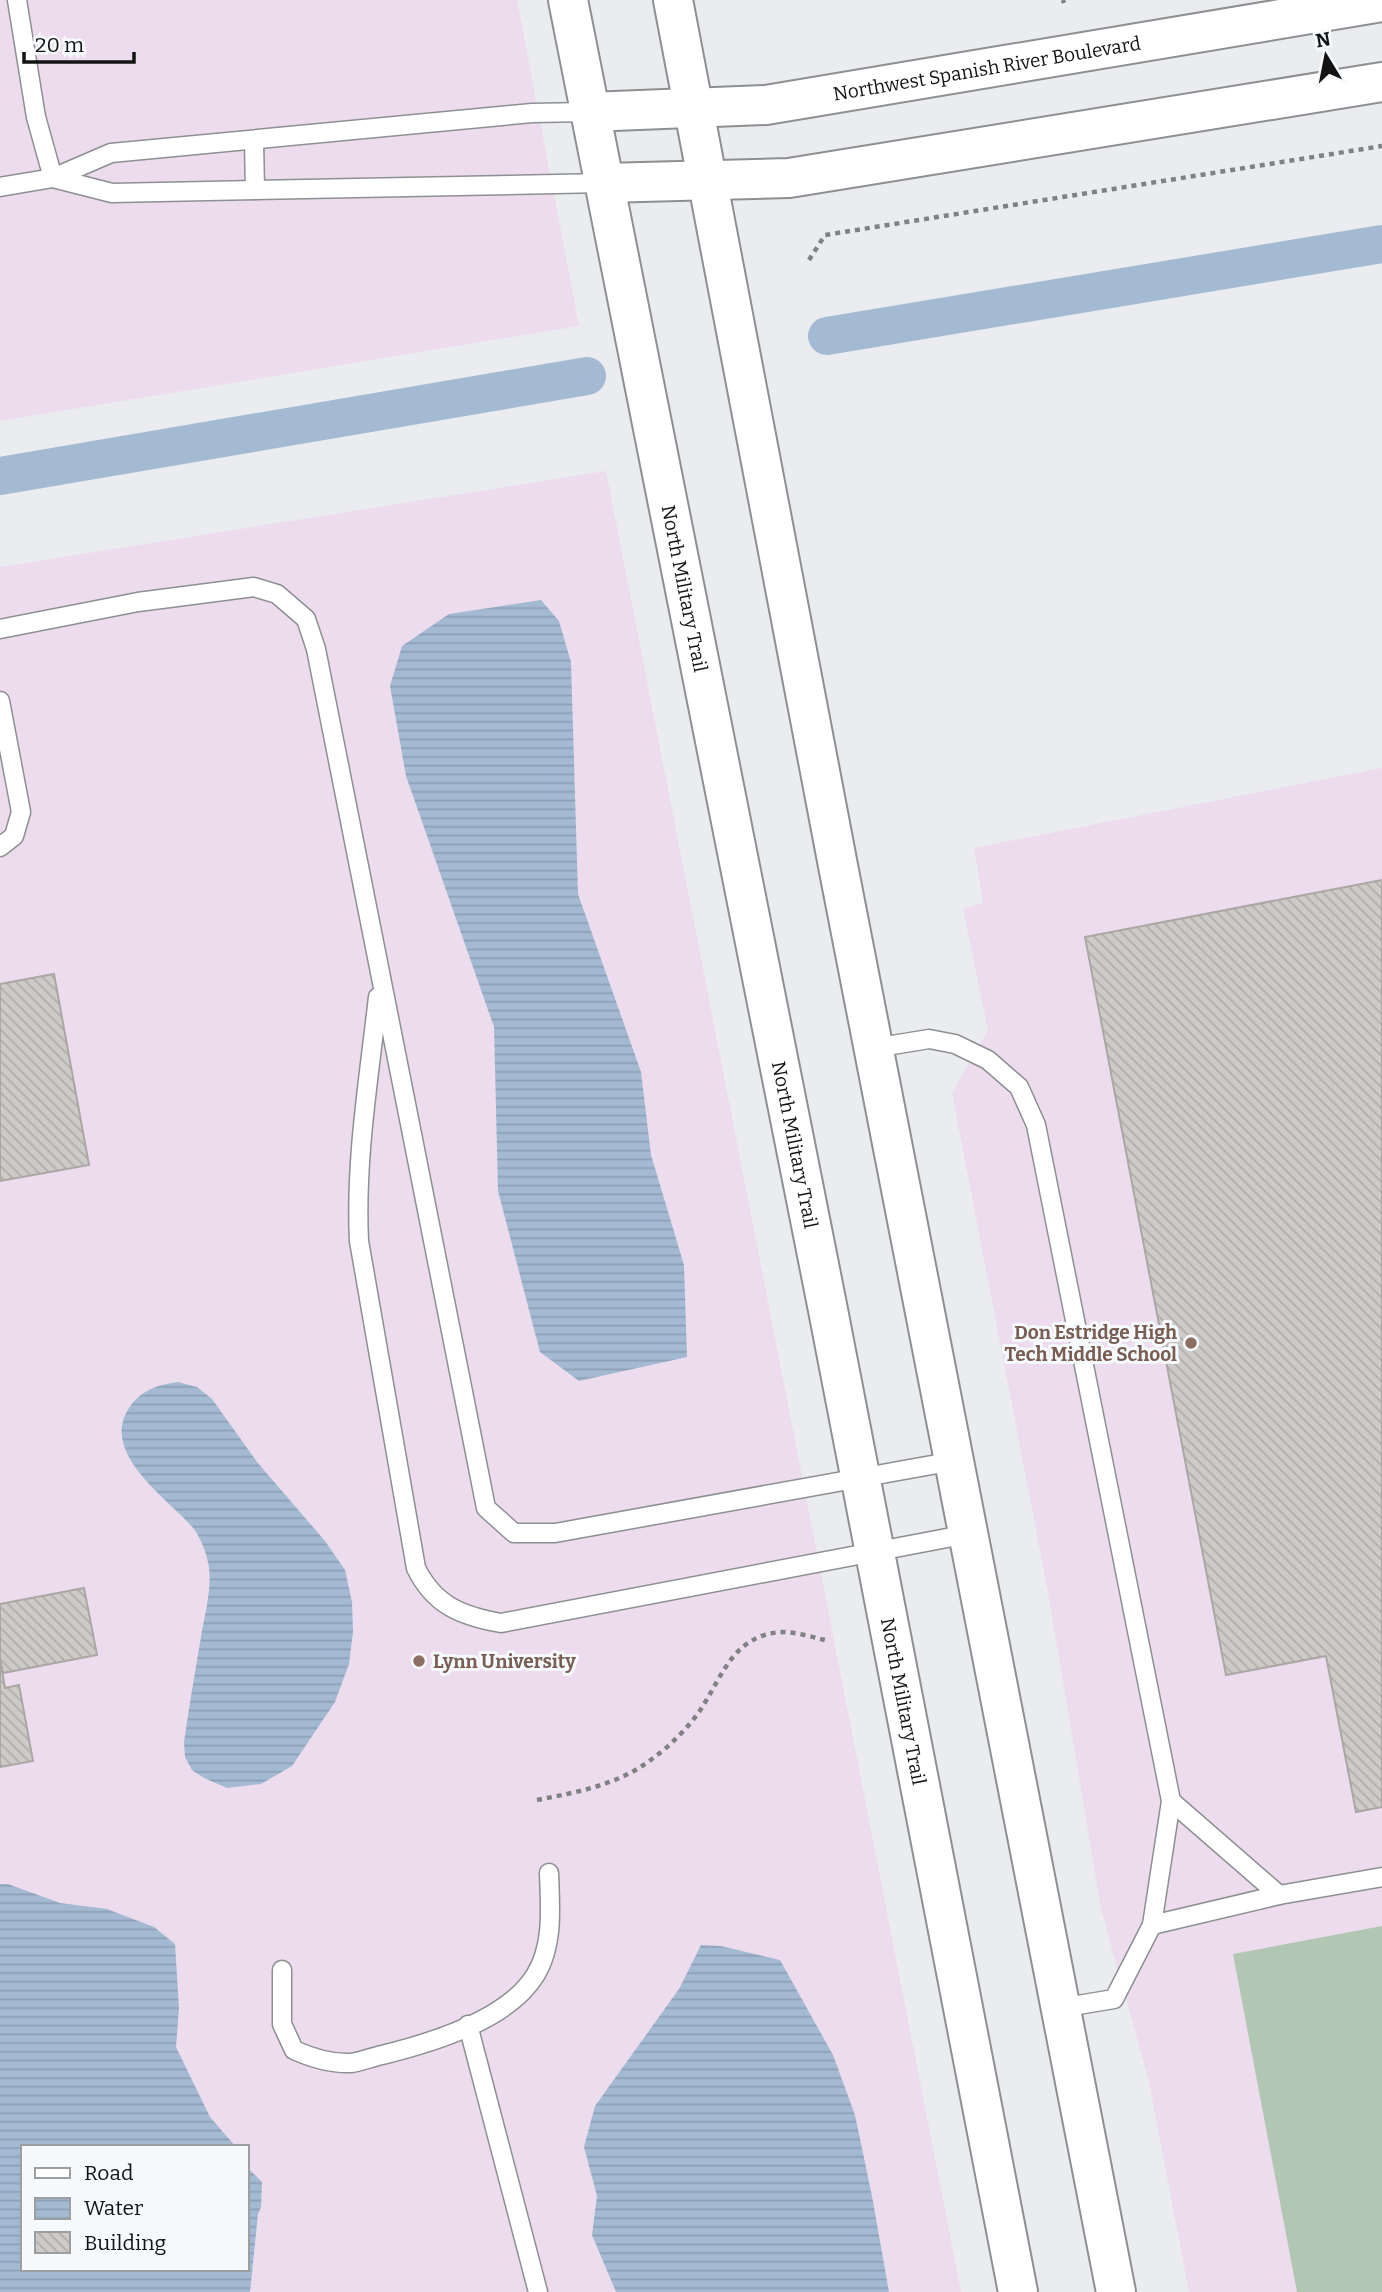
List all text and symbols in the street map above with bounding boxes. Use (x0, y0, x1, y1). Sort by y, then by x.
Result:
scale bar (24, 21, 135, 65)
north arrow (1291, 21, 1361, 91)
text: N (1314, 27, 1333, 52)
street label: Northwest Spanish River Boulevard (831, 31, 1142, 105)
text: 20 m (35, 32, 84, 58)
street label: North Military Trail (657, 503, 713, 674)
street label: North Military Trail (767, 1059, 823, 1230)
place label: Don Estridge High Tech Middle School (1004, 1321, 1177, 1366)
marker: Don Estridge High Tech Middle School (1183, 1335, 1199, 1351)
street label: North Military Trail (876, 1616, 931, 1787)
place label: Lynn University (433, 1650, 576, 1673)
marker: Lynn University (411, 1653, 427, 1669)
legend (21, 2145, 248, 2271)
text: Road (84, 2160, 133, 2186)
text: Water (84, 2195, 143, 2221)
text: Building (84, 2230, 167, 2256)

